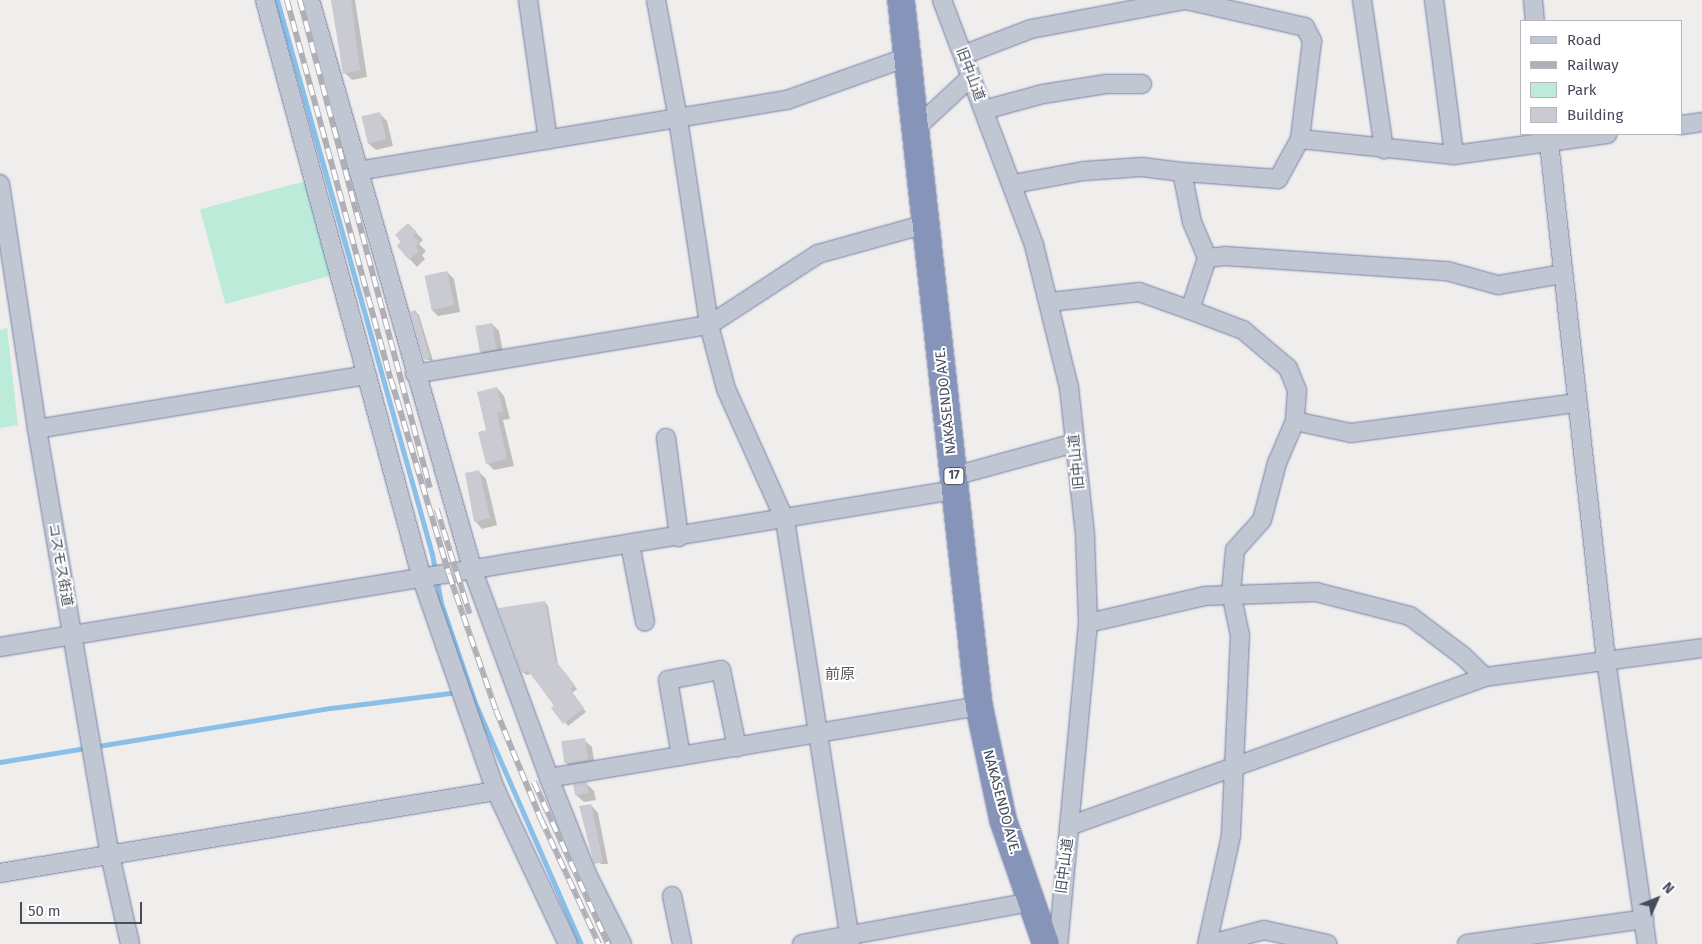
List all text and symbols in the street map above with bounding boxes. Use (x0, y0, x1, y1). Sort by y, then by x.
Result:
legend (1520, 20, 1682, 135)
text: Road (1567, 31, 1602, 49)
street label: 旧中山道 (952, 45, 988, 103)
text: Railway (1567, 56, 1619, 74)
text: Park (1567, 81, 1597, 99)
text: Building (1567, 106, 1623, 124)
street label: NAKASENDO AVE. (932, 347, 960, 455)
street label: 旧中山道 (1066, 433, 1088, 491)
road number: 17 (943, 466, 965, 486)
street label: コスモス街道 (44, 522, 76, 608)
district label: 前原 (825, 666, 855, 684)
street label: NAKASENDO AVE. (979, 748, 1023, 856)
street label: 旧中山道 (1053, 837, 1077, 895)
north arrow (1632, 874, 1682, 924)
text: N (1659, 879, 1677, 897)
scale bar (22, 892, 145, 924)
text: 50 m (28, 902, 61, 920)

